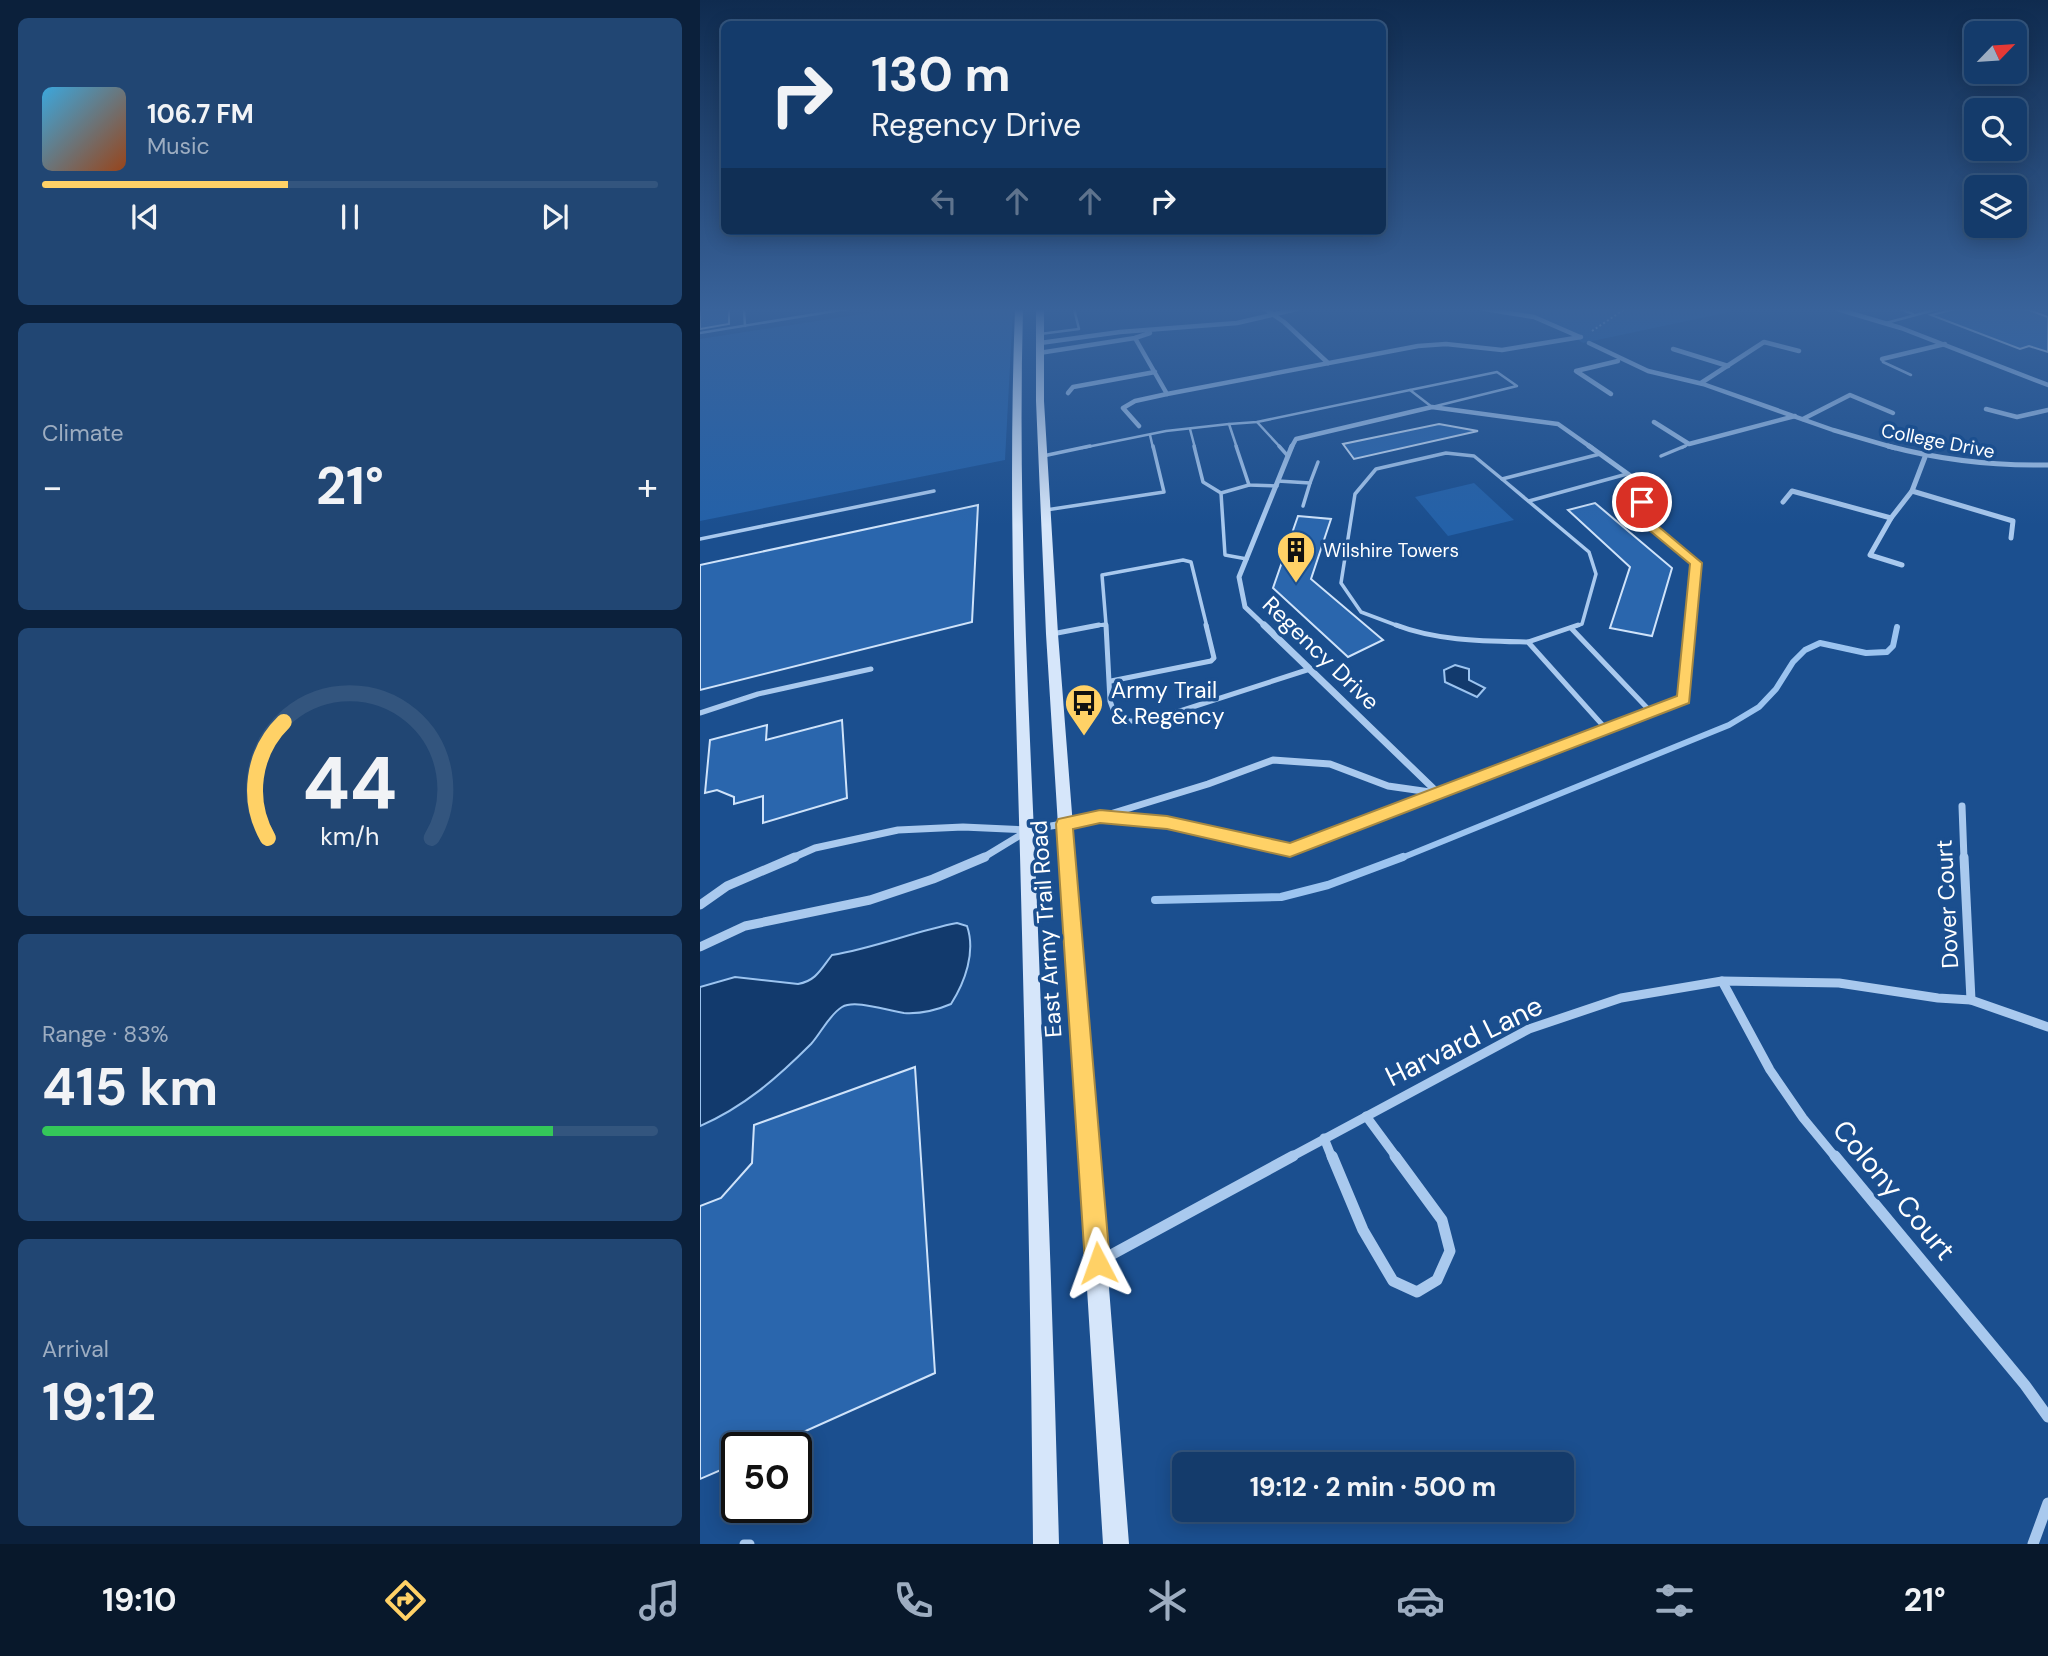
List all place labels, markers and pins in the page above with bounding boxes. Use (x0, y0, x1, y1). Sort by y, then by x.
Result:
pin (1612, 472, 1672, 532)
building icon: Wilshire Towers (1275, 529, 1317, 584)
place label: Wilshire Towers (1323, 538, 1459, 563)
place label: Army Trail & Regency (1111, 675, 1225, 731)
bus stop icon: Army Trail & Regency (1063, 682, 1105, 737)

